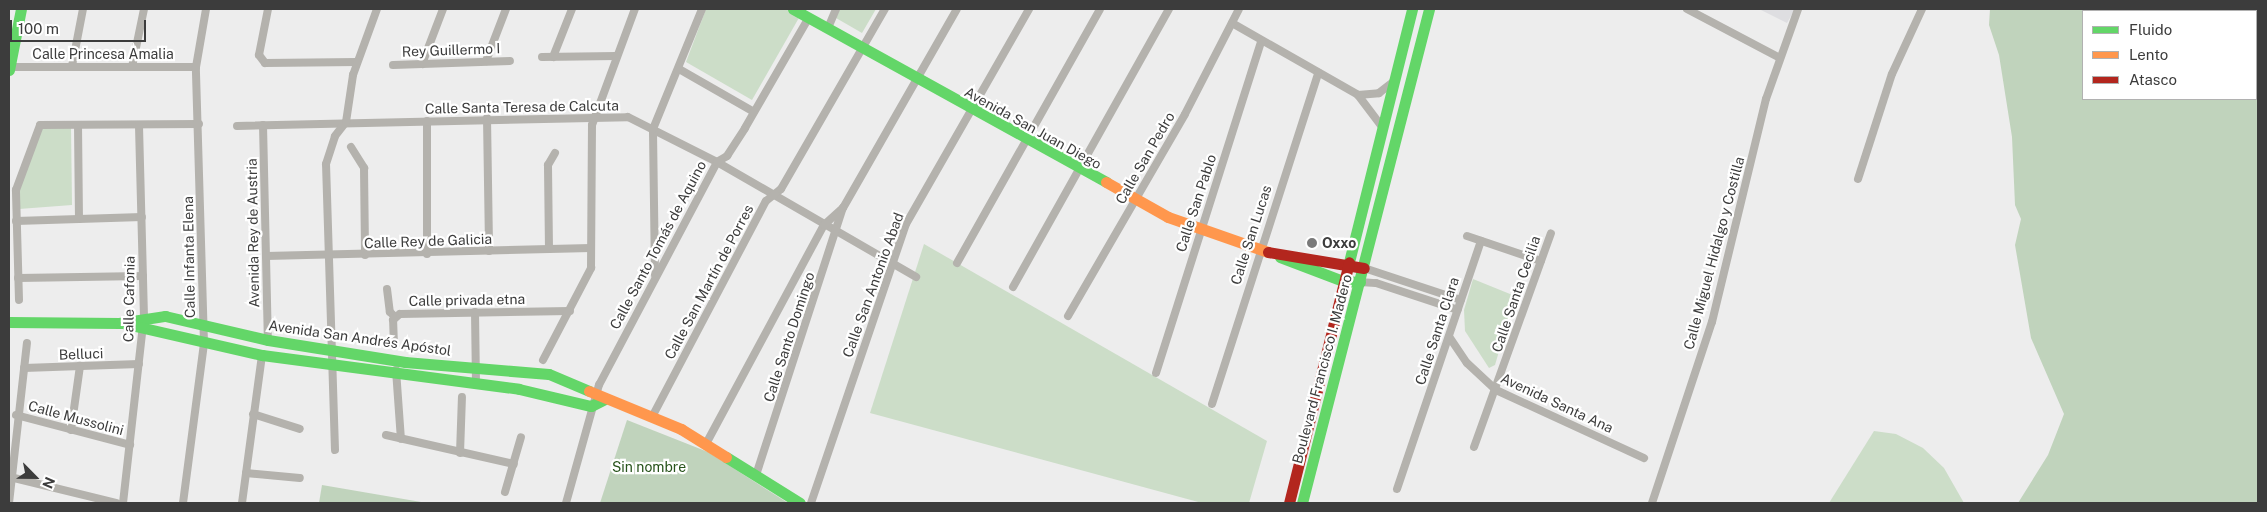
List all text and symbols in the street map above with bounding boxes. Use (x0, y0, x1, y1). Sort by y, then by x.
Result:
scale bar (12, 10, 149, 42)
legend (2082, 10, 2257, 100)
text: 100 m (18, 20, 59, 37)
text: Fluido (2129, 21, 2172, 38)
street label: Rey Guillermo I (401, 40, 501, 60)
street label: Calle Princesa Amalia (32, 46, 174, 62)
text: Lento (2129, 46, 2168, 63)
text: Atasco (2129, 71, 2177, 88)
street label: Avenida San Juan Diego (962, 83, 1104, 173)
street label: Calle Santa Teresa de Calcuta (425, 97, 619, 117)
street label: Calle San Pedro (1112, 109, 1178, 207)
street label: Calle San Pablo (1172, 152, 1220, 254)
street label: Calle Miguel Hidalgo y Costilla (1680, 155, 1748, 351)
street label: Avenida Rey de Austria (243, 158, 263, 308)
street label: Calle Santo Tomás de Aquino (606, 158, 710, 332)
street label: Calle San Lucas (1227, 183, 1275, 287)
street label: Calle Infanta Elena (180, 196, 198, 318)
street label: Calle San Martín de Porres (661, 202, 757, 362)
street label: Calle San Antonio Abad (839, 210, 907, 360)
street label: Calle Rey de Galicia (363, 230, 493, 252)
street label: Calle Santa Cecilia (1488, 234, 1544, 354)
place label: Oxxo (1322, 235, 1356, 251)
marker: Oxxo (1306, 237, 1318, 249)
street label: Calle Cafonia (120, 256, 138, 342)
street label: Calle Santo Domingo (760, 270, 818, 404)
street label: Boulevard Francisco I. Madero (1289, 272, 1355, 466)
street label: Calle Santa Clara (1412, 275, 1462, 387)
street label: Calle privada etna (408, 291, 526, 309)
street label: Avenida San Andrés Apóstol (268, 317, 452, 359)
street label: Belluci (58, 345, 104, 363)
street label: Avenida Santa Ana (1498, 370, 1616, 436)
street label: Calle Mussolini (26, 397, 126, 439)
north arrow (10, 452, 60, 502)
park label: Sin nombre (612, 459, 686, 475)
text: N (39, 475, 58, 491)

